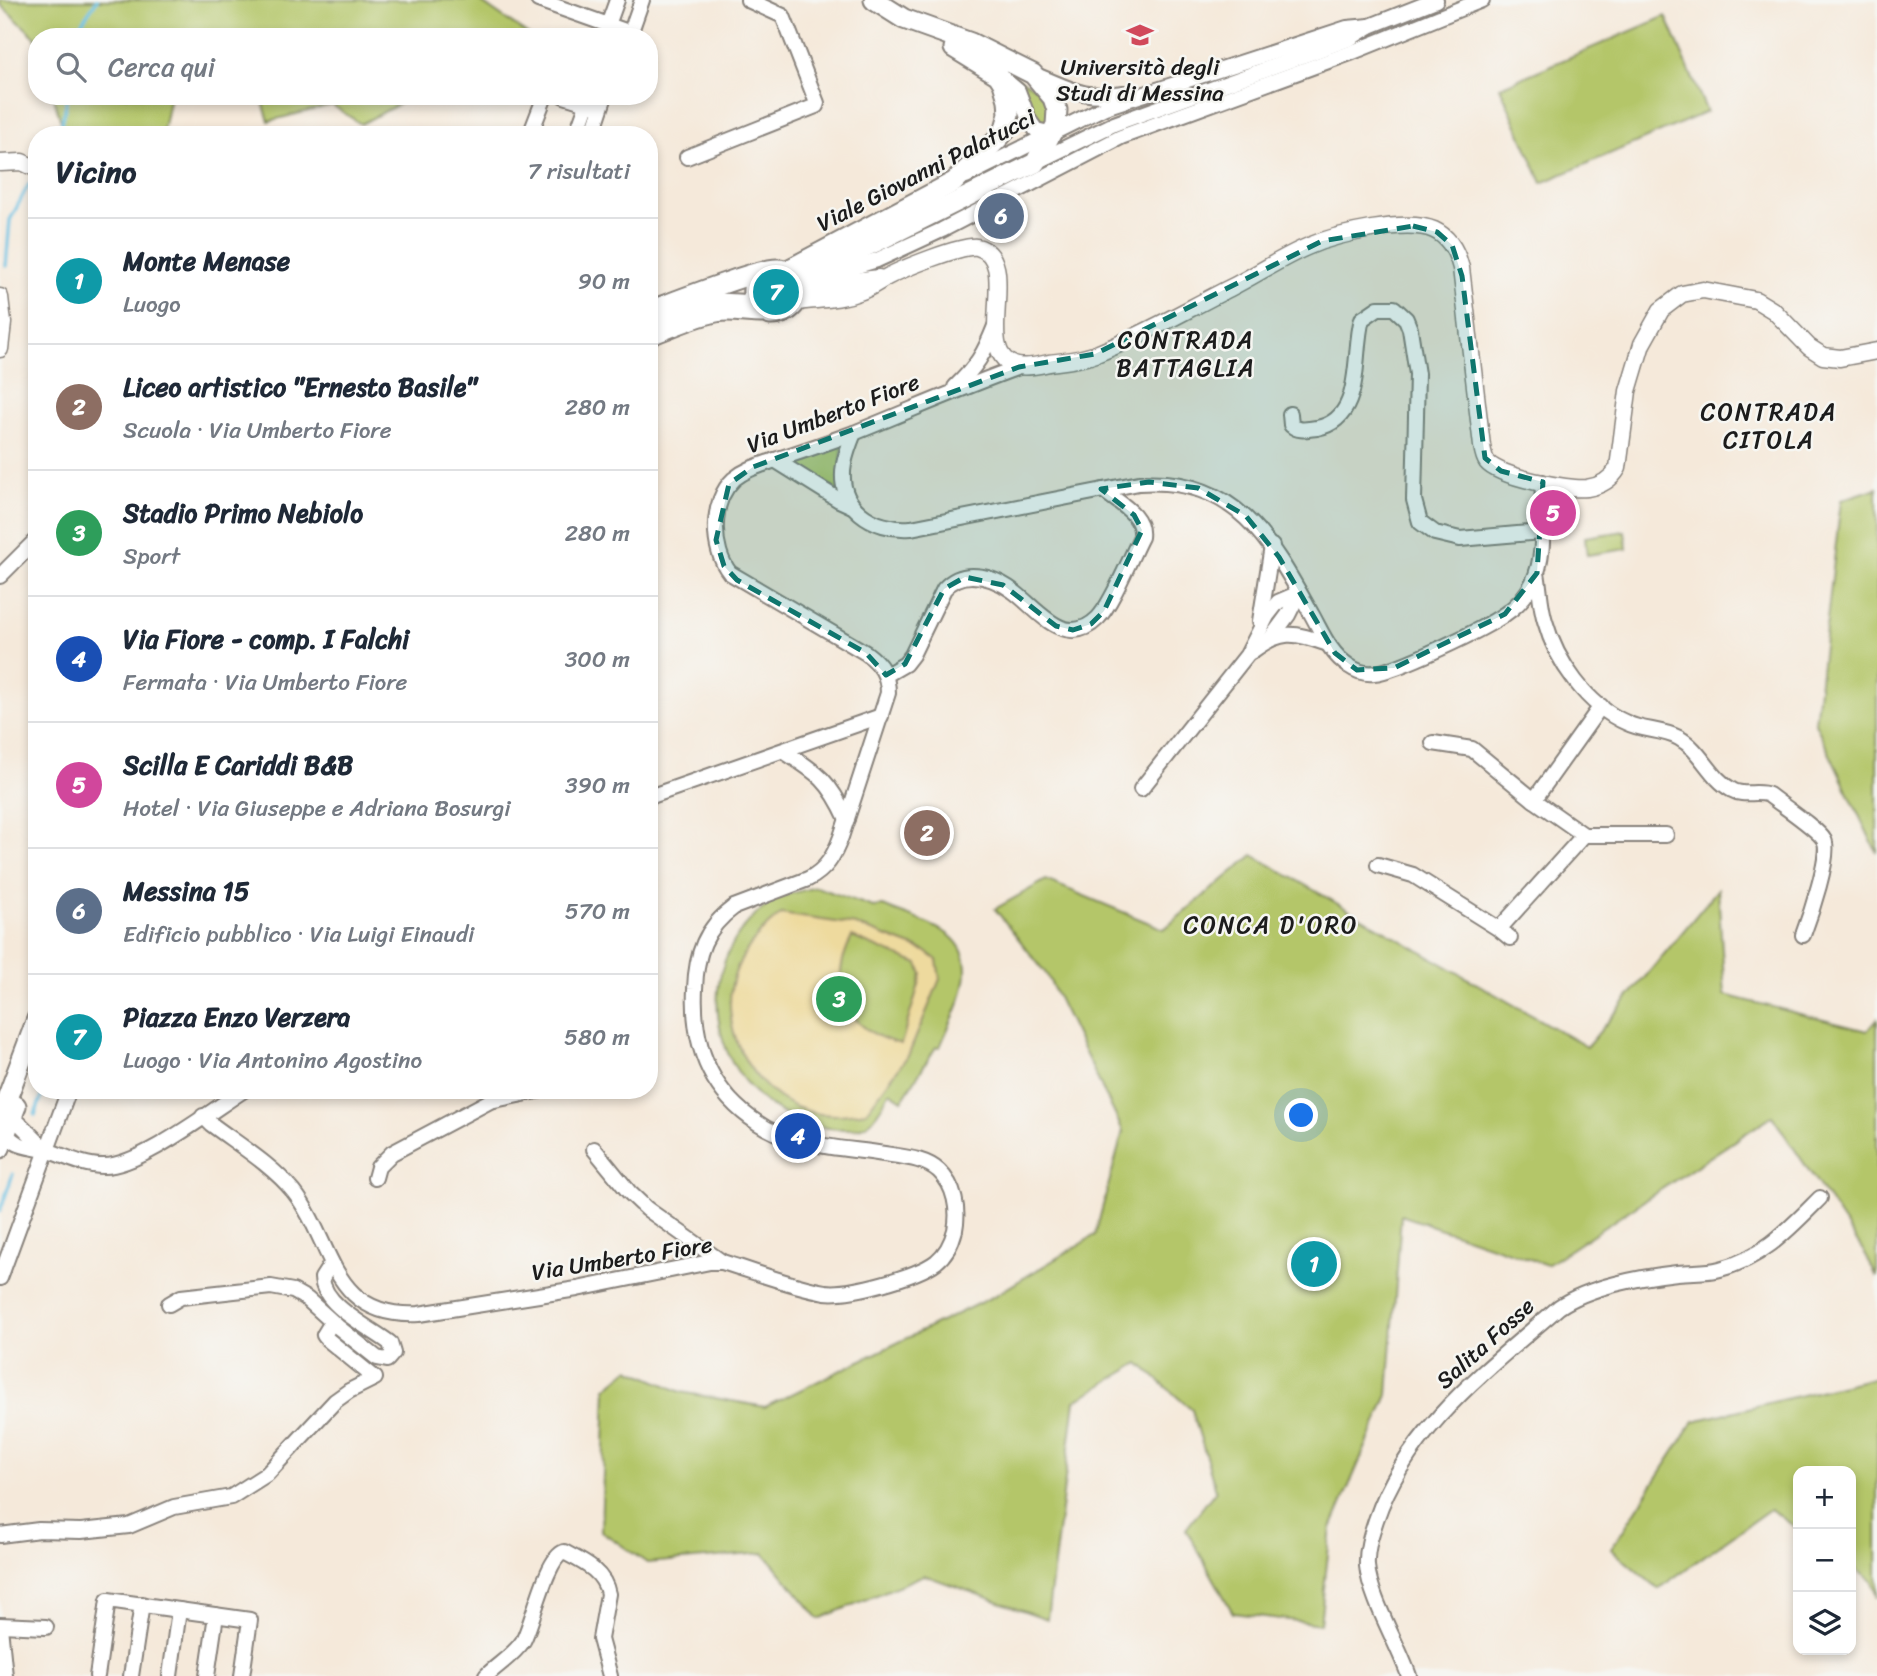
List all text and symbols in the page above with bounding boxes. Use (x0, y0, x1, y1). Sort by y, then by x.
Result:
school or university icon: Università degli Studi di Messina (1125, 20, 1155, 50)
search box (28, 28, 658, 105)
text: Cerca qui (108, 44, 215, 90)
place label: Università degli Studi di Messina (1056, 47, 1224, 114)
icon: search (52, 48, 90, 86)
street label: Viale Giovanni Palatucci (809, 97, 1044, 244)
text: Vicino (56, 145, 136, 199)
text: 7 risultati (528, 151, 630, 192)
pin: 6 (978, 190, 1024, 242)
text: Monte Menase (123, 238, 290, 284)
text: 1 (74, 261, 84, 302)
text: 90 m (578, 261, 630, 302)
pin: 7 (753, 266, 799, 318)
text: Luogo (123, 284, 181, 325)
district label: CONTRADA BATTAGLIA (1116, 319, 1256, 389)
street label: Via Umberto Fiore (741, 362, 926, 465)
text: Liceo artistico "Ernesto Basile" (123, 364, 477, 410)
text: 2 (72, 387, 86, 428)
text: 280 m (565, 387, 630, 428)
district label: CONTRADA CITOLA (1701, 391, 1837, 461)
text: Scuola · Via Umberto Fiore (123, 410, 392, 451)
pin: 5 (1530, 487, 1576, 539)
text: Stadio Primo Nebiolo (123, 490, 363, 536)
text: 3 (73, 513, 85, 554)
text: 280 m (565, 513, 630, 554)
text: Sport (123, 536, 180, 577)
text: Via Fiore - comp. I Falchi (123, 616, 409, 662)
text: 4 (72, 639, 86, 680)
text: 300 m (565, 639, 630, 680)
text: Fermata · Via Umberto Fiore (123, 662, 407, 703)
text: Scilla E Cariddi B&B (123, 742, 353, 788)
text: 5 (72, 765, 86, 806)
text: 390 m (565, 765, 630, 806)
text: Hotel · Via Giuseppe e Adriana Bosurgi (123, 788, 511, 829)
pin: 2 (904, 807, 950, 859)
text: Messina 15 (123, 868, 250, 914)
text: 6 (72, 891, 86, 932)
text: 570 m (565, 891, 630, 932)
district label: CONCA D'ORO (1183, 904, 1359, 946)
text: Edificio pubblico · Via Luigi Einaudi (123, 914, 474, 955)
pin: 3 (816, 973, 862, 1025)
text: Piazza Enzo Verzera (123, 994, 350, 1040)
text: 7 (72, 1017, 86, 1058)
text: 580 m (564, 1017, 630, 1058)
text: Luogo · Via Antonino Agostino (123, 1040, 422, 1081)
your location (1284, 1098, 1318, 1132)
pin: 4 (775, 1110, 821, 1162)
street label: Via Umberto Fiore (529, 1224, 716, 1293)
pin: 1 (1291, 1238, 1337, 1290)
street label: Salita Fosse (1426, 1287, 1545, 1400)
map controls (1793, 1466, 1856, 1655)
button: + (1793, 1466, 1856, 1529)
button: − (1793, 1529, 1856, 1592)
button: layers (1793, 1592, 1856, 1655)

